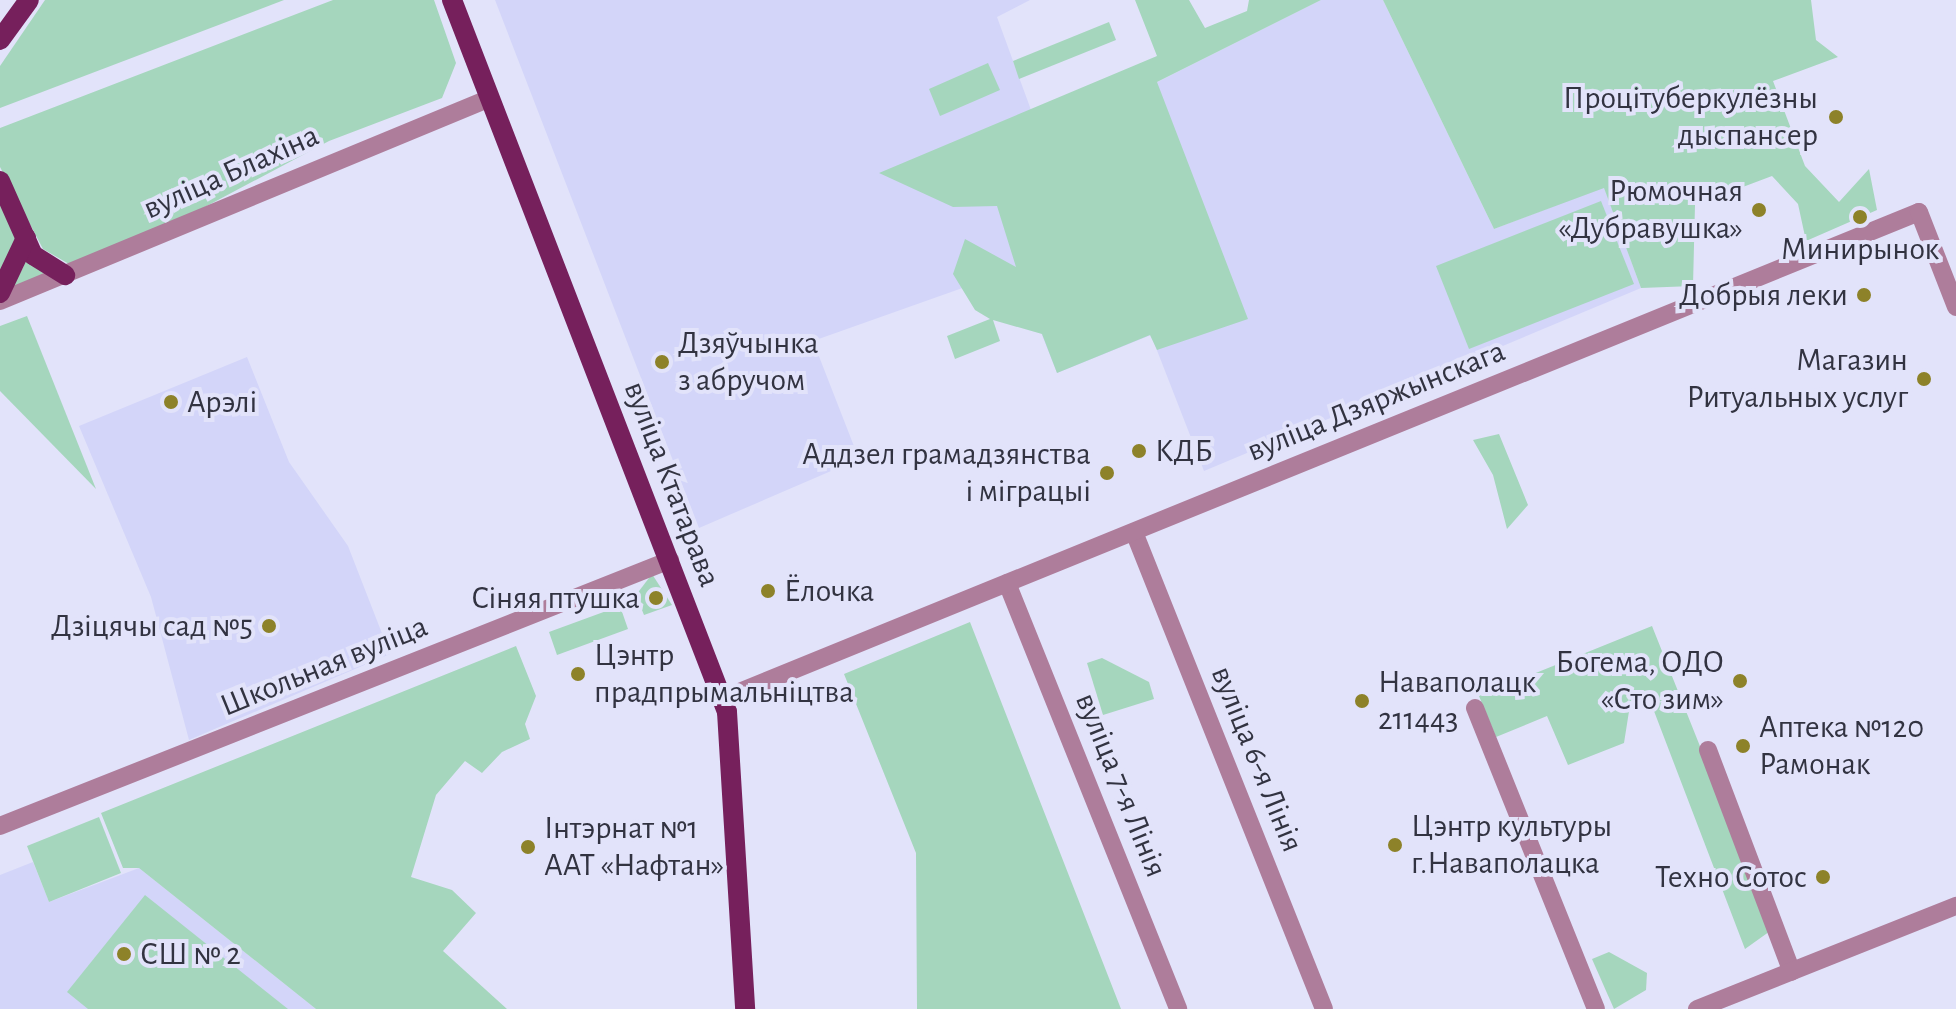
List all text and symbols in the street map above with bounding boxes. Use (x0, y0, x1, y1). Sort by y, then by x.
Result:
place label: Процітуберкулёзны дыспансер (1563, 80, 1818, 155)
marker: Процітуберкулёзны дыспансер (1825, 106, 1847, 128)
street label: вуліца Блахіна (137, 116, 325, 228)
place label: Рюмочная «Дубравушка» (1558, 173, 1743, 248)
marker: Рюмочная «Дубравушка» (1750, 201, 1768, 219)
marker: Минирынок (1851, 208, 1869, 226)
place label: Минирынок (1781, 230, 1939, 268)
place label: Добрыя леки (1679, 276, 1848, 314)
marker: Добрыя леки (1855, 286, 1873, 304)
place label: Дзяўчынка з абручом (678, 325, 819, 400)
street label: вуліца Дзяржынскага (1241, 332, 1511, 470)
place label: Магазин Ритуальных услуг (1686, 342, 1908, 417)
marker: Дзяўчынка з абручом (653, 353, 671, 371)
marker: Магазин Ритуальных услуг (1915, 370, 1933, 388)
street label: вуліца Ктатарава (615, 376, 729, 592)
place label: Арэлі (187, 383, 257, 421)
marker: Арэлі (162, 393, 180, 411)
place label: КДБ (1155, 432, 1213, 470)
place label: Аддзел грамадзянства і міграцыі (802, 436, 1091, 511)
marker: КДБ (1130, 442, 1148, 460)
marker: Аддзел грамадзянства і міграцыі (1098, 464, 1116, 482)
place label: Ёлочка (784, 572, 874, 610)
place label: Сіняя птушка (471, 579, 640, 617)
marker: Ёлочка (759, 582, 777, 600)
marker: Сіняя птушка (647, 589, 665, 607)
place label: Дзіцячы сад №5 (51, 607, 253, 645)
street label: Школьная вуліца (215, 607, 433, 725)
marker: Дзіцячы сад №5 (260, 617, 278, 635)
place label: Цэнтр прадпрымальніцтва (594, 637, 854, 712)
place label: Богема, ОДО «Сто зим» (1556, 644, 1724, 719)
street label: вуліца 6-я Лінія (1202, 660, 1312, 858)
place label: Наваполацк 211443 (1378, 664, 1536, 739)
marker: Цэнтр прадпрымальніцтва (569, 665, 587, 683)
marker: Богема, ОДО «Сто зим» (1731, 672, 1749, 690)
street label: вуліца 7-я Лінія (1067, 687, 1175, 883)
marker: Наваполацк 211443 (1353, 692, 1371, 710)
place label: Аптека №120 Рамонак (1759, 709, 1924, 784)
marker: Аптека №120 Рамонак (1734, 737, 1752, 755)
place label: Цэнтр культуры г.Наваполацка (1411, 808, 1612, 883)
place label: Інтэрнат №1 ААТ «Нафтан» (544, 810, 724, 885)
marker: Цэнтр культуры г.Наваполацка (1386, 836, 1404, 854)
marker: Інтэрнат №1 ААТ «Нафтан» (519, 838, 537, 856)
place label: Техно Сотос (1655, 858, 1807, 896)
marker: Техно Сотос (1814, 868, 1832, 886)
place label: СШ № 2 (140, 935, 241, 973)
marker: СШ № 2 (115, 945, 133, 963)

